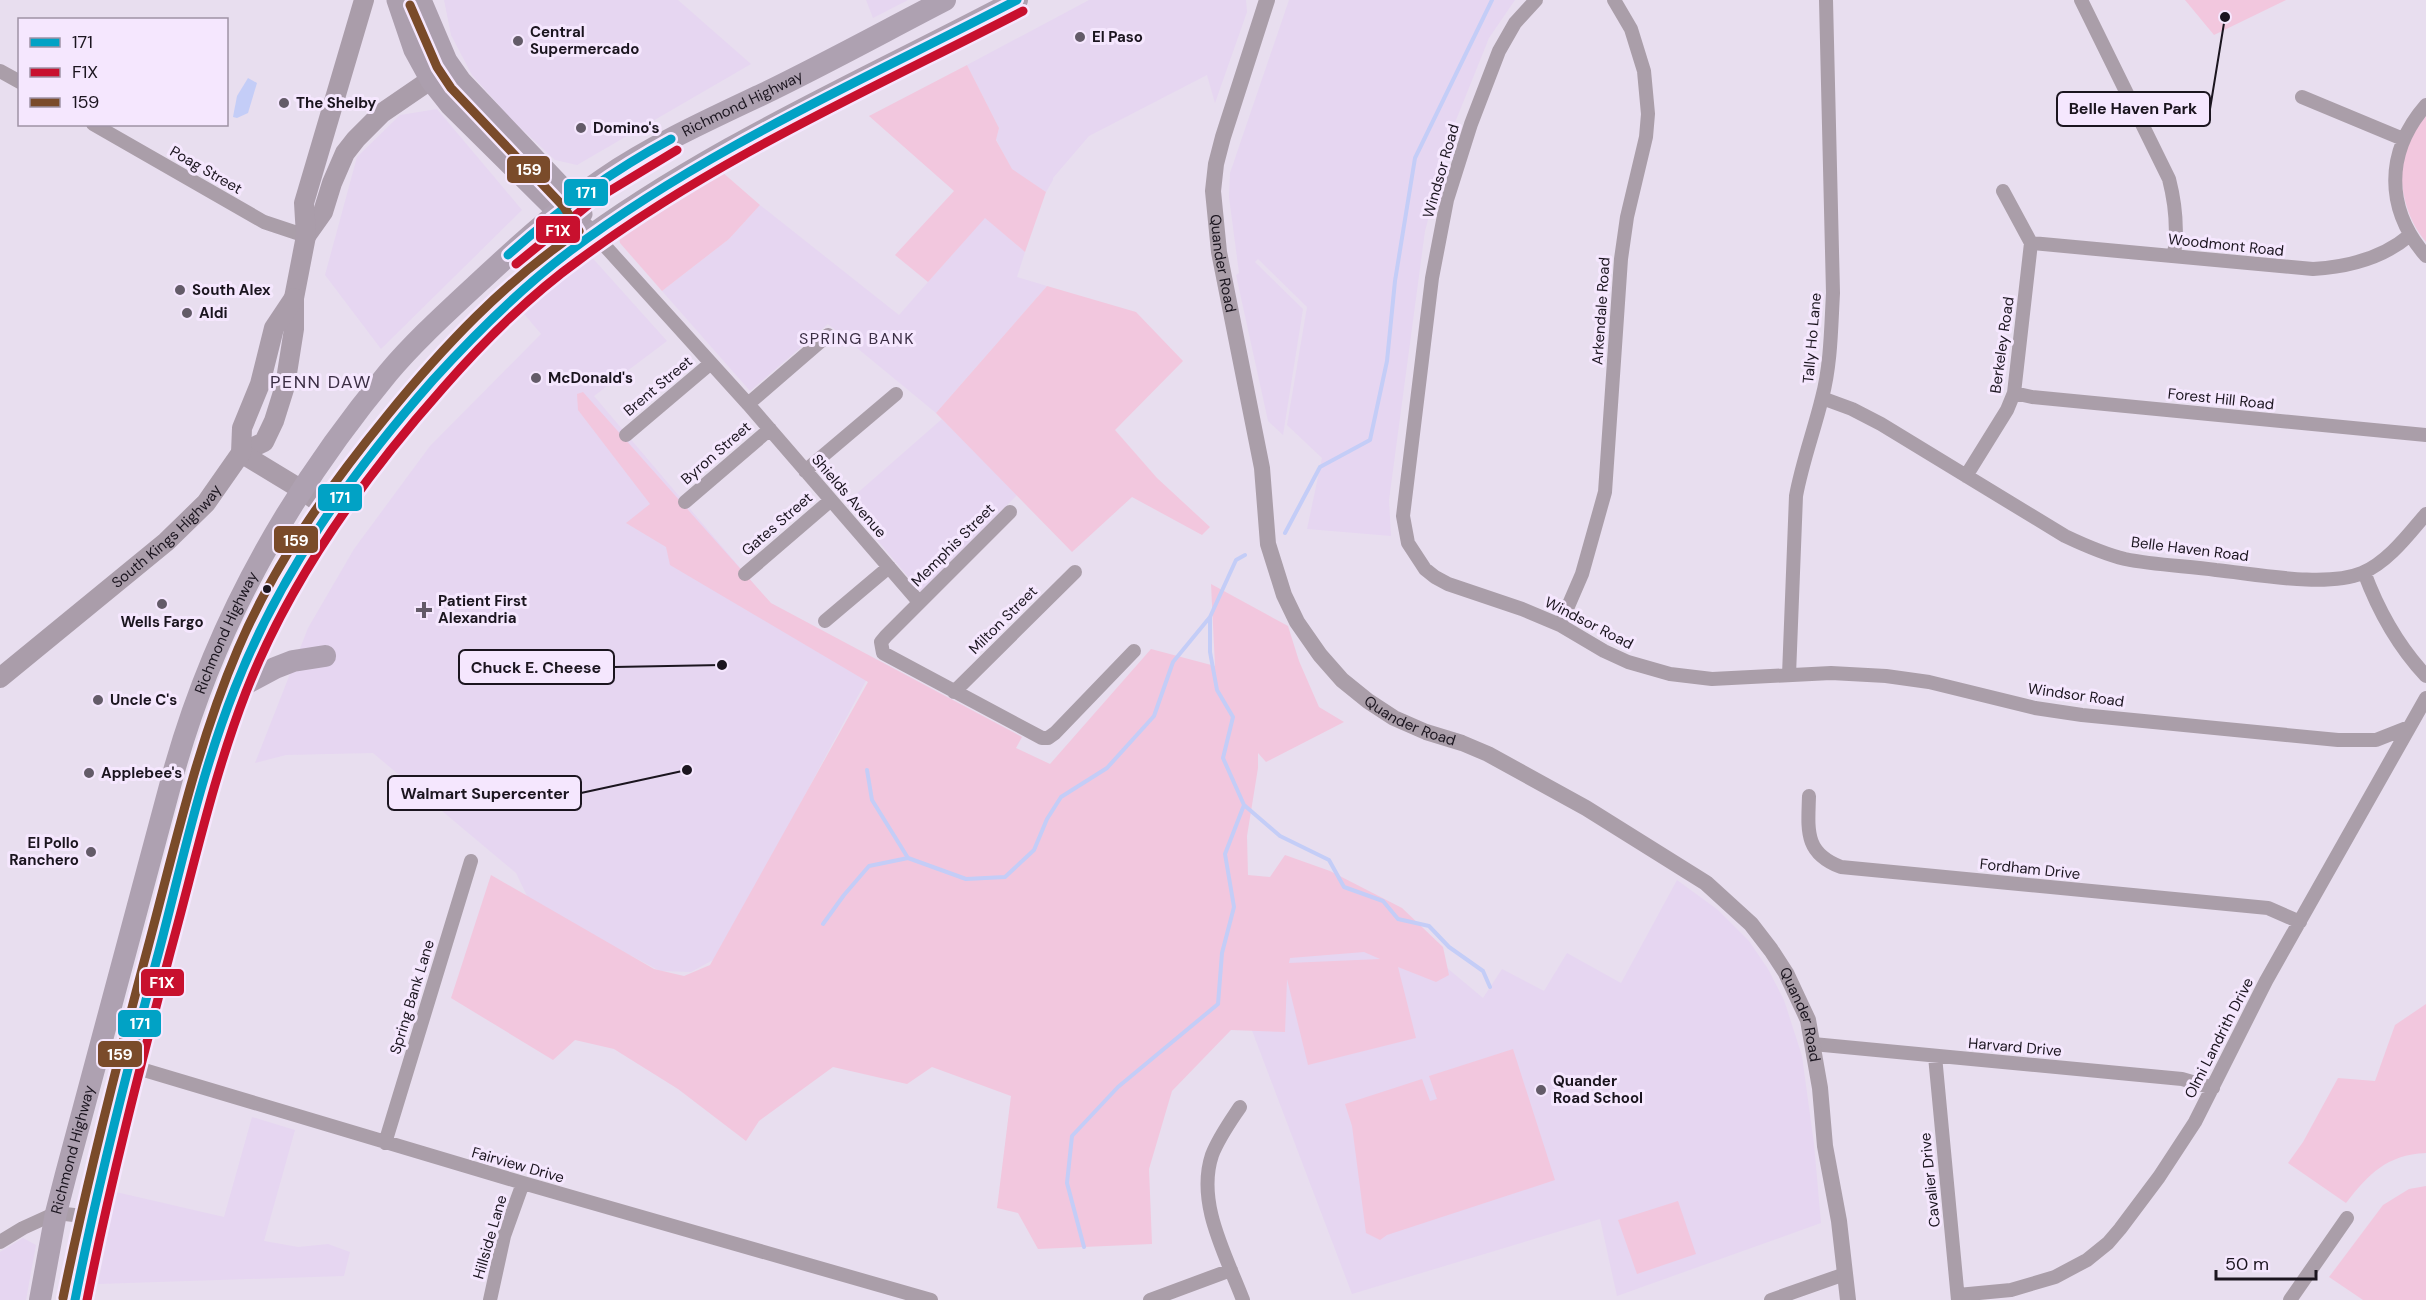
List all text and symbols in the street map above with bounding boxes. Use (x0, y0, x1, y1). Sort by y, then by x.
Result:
legend (18, 18, 228, 126)
place label: Central Supermercado (530, 22, 639, 59)
place label: El Paso (1092, 27, 1143, 47)
text: 171 (72, 30, 93, 54)
marker: El Paso (1073, 30, 1087, 44)
marker: Central Supermercado (511, 34, 525, 48)
text: F1X (72, 60, 98, 84)
street label: Richmond Highway (678, 65, 807, 141)
text: 159 (72, 90, 99, 114)
callout: Belle Haven Park (2057, 92, 2210, 126)
place label: The Shelby (296, 93, 376, 113)
marker: The Shelby (277, 96, 291, 110)
text: Belle Haven Park (2069, 98, 2198, 119)
place label: Domino's (593, 118, 660, 138)
marker: Domino's (574, 121, 588, 135)
street label: Windsor Road (1418, 122, 1464, 220)
street label: Poag Street (166, 141, 246, 199)
line badge: 159 (506, 155, 551, 184)
text: 159 (516, 159, 542, 180)
line badge: 171 (563, 178, 609, 207)
text: 171 (576, 182, 596, 203)
street label: Quander Road (1205, 213, 1241, 314)
line badge: F1X (535, 215, 581, 244)
text: F1X (545, 220, 571, 241)
street label: Woodmont Road (2167, 229, 2285, 261)
street label: Arkendale Road (1587, 256, 1615, 366)
place label: South Alex (192, 280, 271, 300)
marker: South Alex (173, 283, 187, 297)
street label: Tally Ho Lane (1798, 292, 1826, 384)
street label: Berkeley Road (1985, 295, 2019, 395)
place label: Aldi (199, 303, 228, 323)
marker: Aldi (180, 306, 194, 320)
district label: SPRING BANK (799, 328, 915, 349)
street label: Brent Street (619, 351, 697, 421)
place label: McDonald's (548, 368, 633, 388)
district label: PENN DAW (270, 370, 372, 394)
marker: McDonald's (529, 371, 543, 385)
street label: Forest Hill Road (2167, 383, 2275, 415)
street label: Byron Street (677, 417, 755, 489)
street label: Shields Avenue (807, 450, 891, 542)
street label: South Kings Highway (107, 480, 226, 593)
line badge: 171 (317, 483, 363, 512)
text: 171 (330, 487, 350, 508)
street label: Gates Street (737, 488, 817, 560)
street label: Memphis Street (907, 499, 999, 591)
line badge: 159 (273, 525, 319, 554)
text: 159 (283, 530, 309, 551)
street label: Belle Haven Road (2130, 532, 2250, 566)
street label: Richmond Highway (190, 567, 263, 697)
street label: Milton Street (964, 581, 1042, 659)
unlabelled marker (261, 583, 273, 595)
place label: Patient First Alexandria (438, 591, 527, 628)
street label: Windsor Road (1541, 592, 1637, 654)
marker: Wells Fargo (155, 597, 169, 611)
marker: Patient First Alexandria (415, 601, 433, 619)
place label: Wells Fargo (120, 612, 204, 632)
callout: Chuck E. Cheese (459, 650, 614, 684)
text: Chuck E. Cheese (471, 657, 601, 678)
street label: Windsor Road (2027, 678, 2125, 712)
place label: Uncle C's (110, 690, 177, 710)
street label: Quander Road (1360, 691, 1458, 751)
marker: Uncle C's (91, 693, 105, 707)
place label: Applebee's (101, 763, 182, 783)
marker: Applebee's (82, 766, 96, 780)
callout: Walmart Supercenter (388, 776, 581, 810)
text: Walmart Supercenter (401, 783, 570, 804)
place label: El Pollo Ranchero (9, 833, 79, 870)
marker: El Pollo Ranchero (84, 845, 98, 859)
street label: Fordham Drive (1979, 854, 2081, 884)
street label: Spring Bank Lane (385, 937, 439, 1057)
street label: Quander Road (1775, 964, 1825, 1063)
line badge: F1X (140, 968, 185, 997)
text: F1X (149, 972, 175, 993)
street label: Olmi Landrith Drive (2180, 974, 2258, 1102)
line badge: 171 (117, 1009, 162, 1038)
text: 171 (130, 1013, 150, 1034)
street label: Harvard Drive (1967, 1033, 2063, 1061)
line badge: 159 (97, 1040, 143, 1068)
text: 159 (107, 1044, 133, 1065)
place label: Quander Road School (1553, 1071, 1643, 1108)
street label: Richmond Highway (46, 1082, 100, 1216)
marker: Quander Road School (1534, 1083, 1548, 1097)
street label: Cavalier Drive (1915, 1132, 1945, 1228)
street label: Fairview Drive (469, 1142, 567, 1188)
street label: Hillside Lane (468, 1193, 512, 1281)
scale bar (2216, 1243, 2316, 1281)
text: 50 m (2225, 1252, 2269, 1276)

